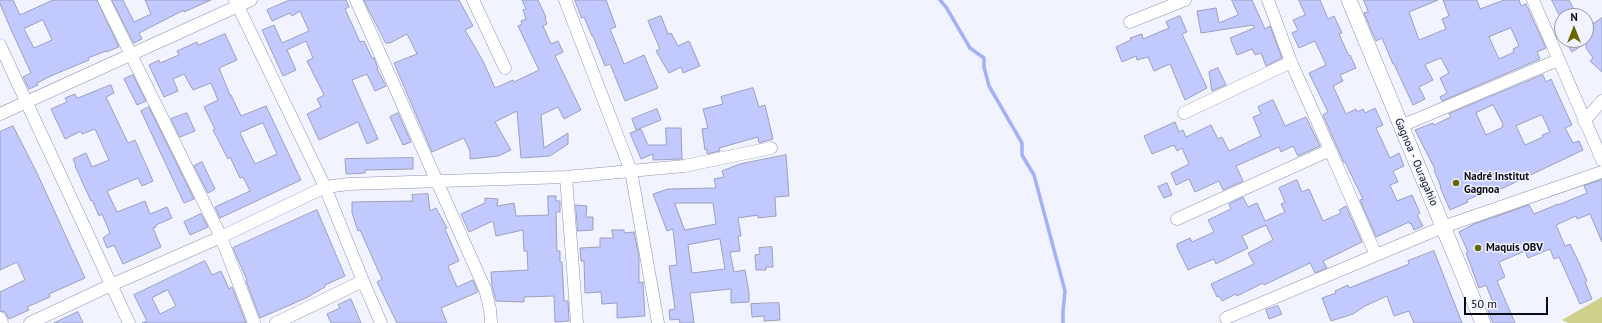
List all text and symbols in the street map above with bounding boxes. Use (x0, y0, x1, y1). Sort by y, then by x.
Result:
north arrow (1554, 8, 1594, 48)
text: N (1570, 10, 1578, 24)
street label: Gagnoa - Ouragahio (1392, 116, 1440, 208)
place label: Nadré Institut Gagnoa (1464, 170, 1529, 196)
marker: Nadré Institut Gagnoa (1451, 178, 1461, 188)
place label: Maquis OBV (1486, 241, 1543, 255)
marker: Maquis OBV (1473, 243, 1483, 253)
scale bar (1466, 289, 1550, 315)
text: 50 m (1471, 296, 1497, 311)

